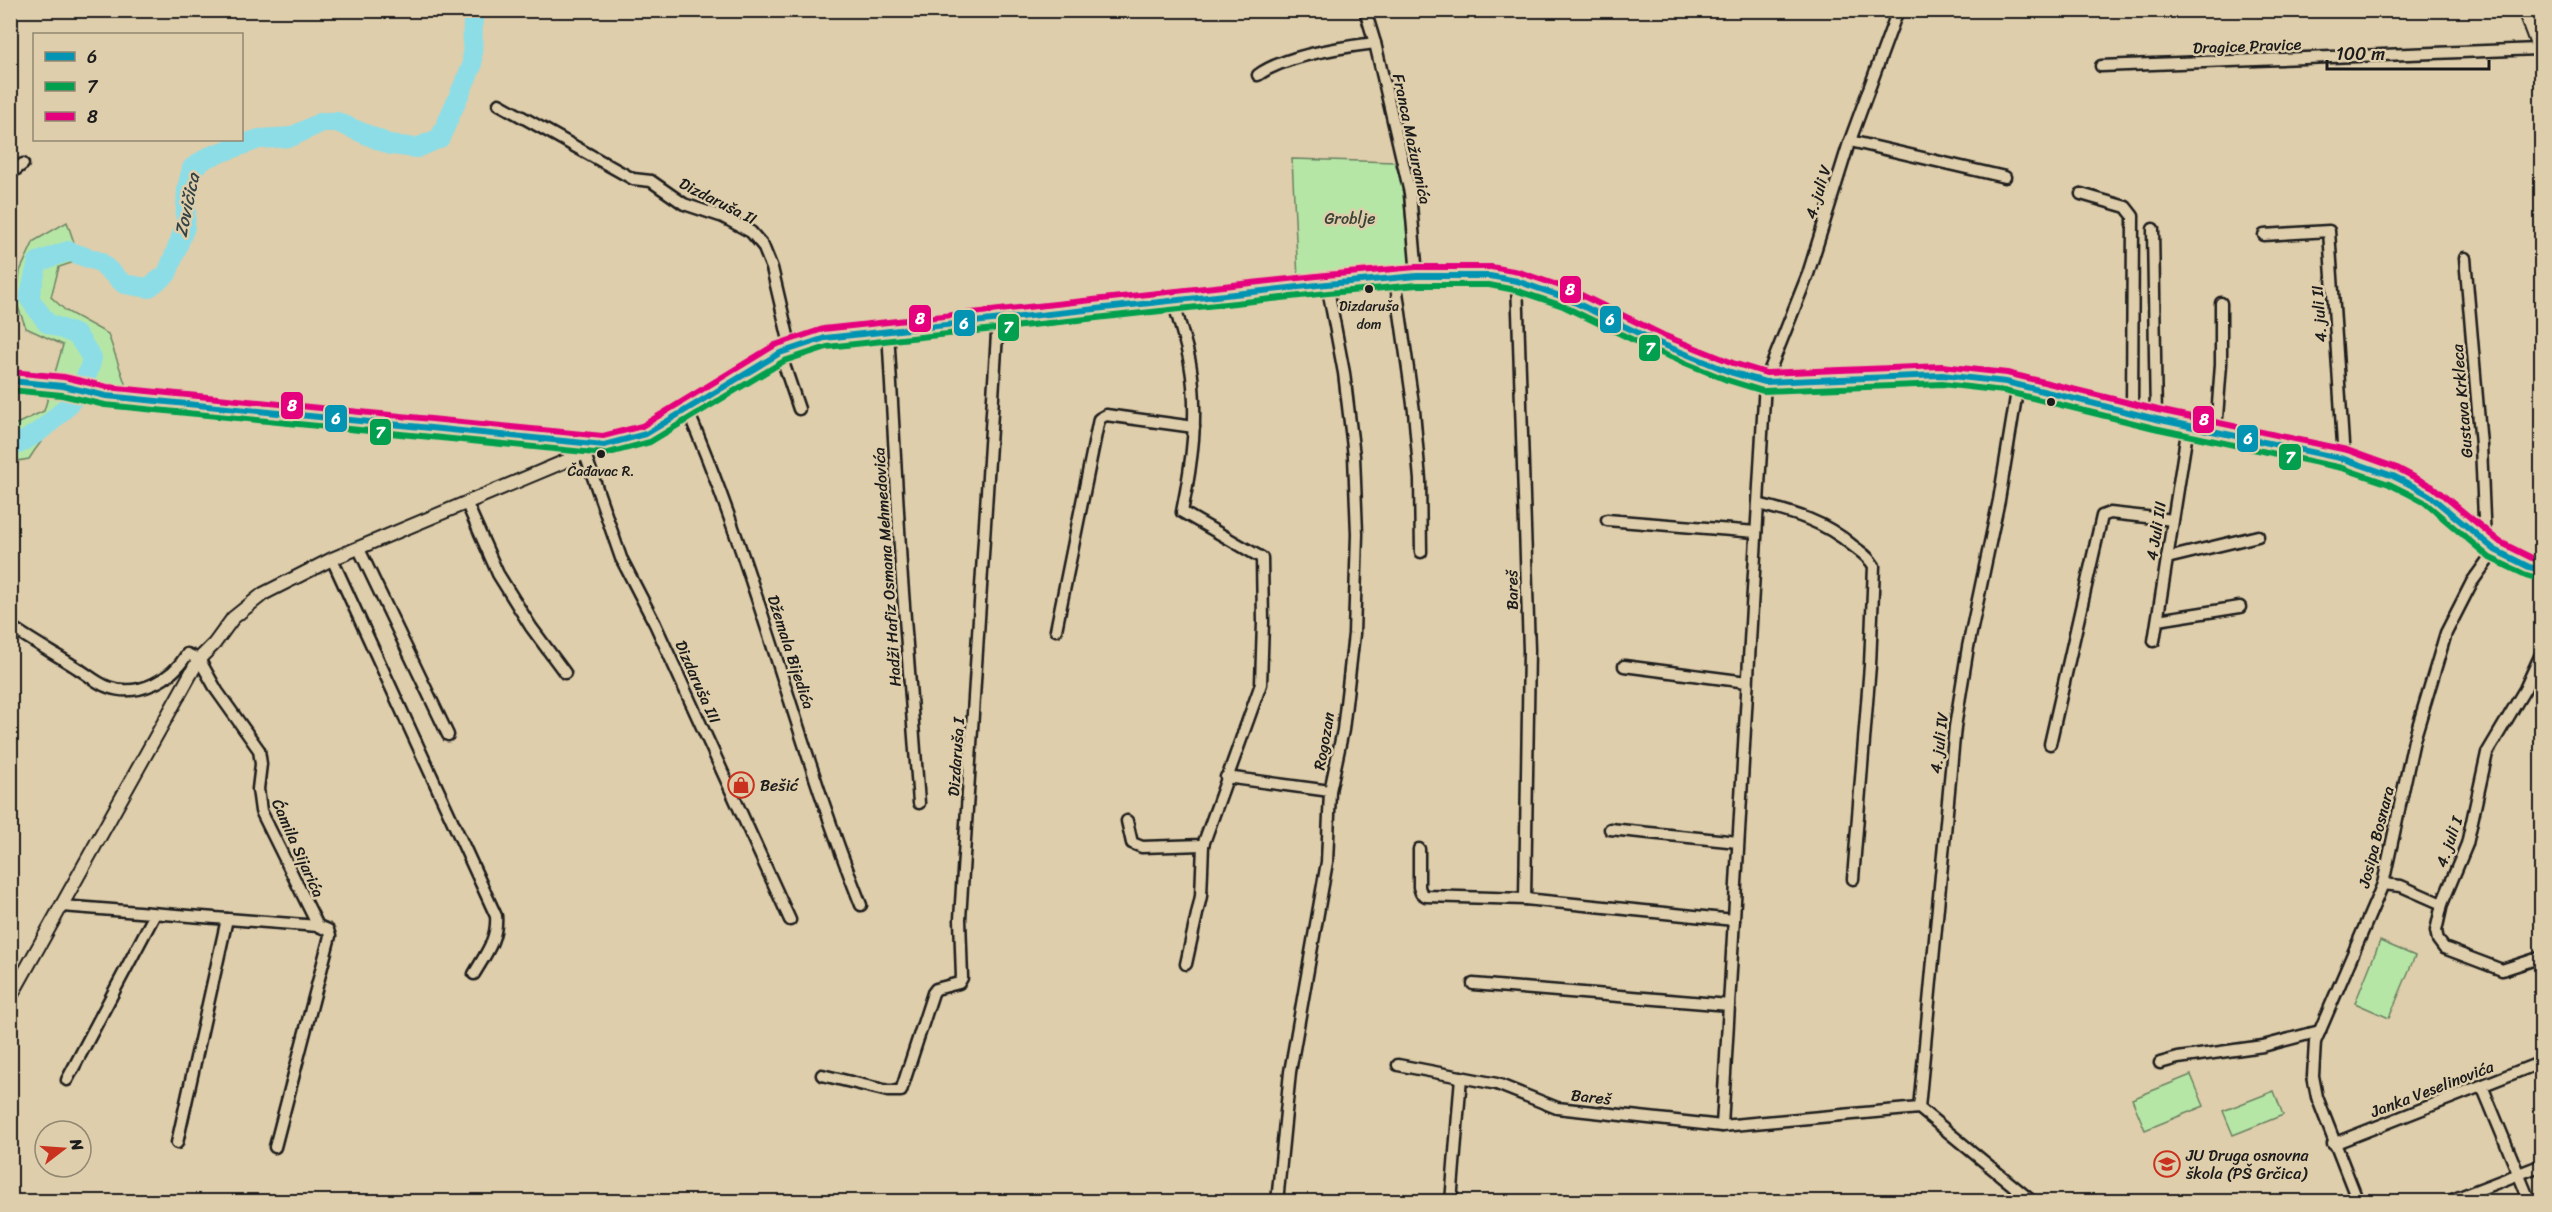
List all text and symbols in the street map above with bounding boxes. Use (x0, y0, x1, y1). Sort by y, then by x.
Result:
street label: Dragice Pravice (2192, 30, 2302, 62)
legend (33, 33, 243, 141)
scale bar (2327, 33, 2489, 71)
text: 100 m (2336, 38, 2385, 70)
text: 6 (87, 41, 97, 73)
text: 7 (87, 71, 99, 103)
street label: Franca Mažuranića (1384, 71, 1440, 207)
text: 8 (87, 101, 98, 133)
street label: 4. juli V (1796, 161, 1840, 223)
water label: Zovičica (165, 168, 210, 240)
street label: Dizdaruša II (674, 169, 762, 233)
park label: Groblje (1324, 204, 1376, 233)
line badge: 8 (1559, 275, 1582, 304)
text: 8 (1564, 275, 1575, 304)
marker: Dizdaruša dom (1363, 283, 1375, 295)
street label: 4. juli II (2303, 284, 2335, 344)
place label: Dizdaruša dom (1339, 294, 1399, 337)
line badge: 8 (908, 304, 932, 333)
text: 8 (914, 304, 925, 333)
line badge: 6 (1599, 305, 1622, 334)
text: 6 (1604, 305, 1615, 334)
line badge: 6 (953, 309, 976, 337)
text: 6 (958, 309, 969, 338)
line badge: 7 (997, 313, 1020, 342)
text: 7 (1003, 313, 1014, 342)
line badge: 7 (1638, 334, 1661, 362)
text: 7 (1645, 334, 1656, 363)
street label: Gustava Krkleca (2442, 342, 2481, 459)
line badge: 8 (280, 391, 304, 420)
text: 8 (286, 391, 297, 420)
unlabelled marker (2045, 396, 2057, 408)
line badge: 6 (324, 404, 348, 433)
text: 6 (330, 404, 341, 433)
line badge: 8 (2192, 405, 2215, 434)
text: 8 (2198, 405, 2209, 434)
line badge: 7 (369, 418, 392, 446)
text: 7 (375, 418, 386, 447)
line badge: 6 (2236, 424, 2259, 453)
text: 6 (2242, 424, 2253, 453)
line badge: 7 (2278, 443, 2302, 471)
text: 7 (2285, 443, 2296, 472)
street label: Hadži Hafiz Osmana Mehmedovića (864, 446, 910, 688)
marker: Čađavac R. (595, 448, 607, 460)
place label: Čađavac R. (567, 459, 635, 484)
street label: 4 Juli III (2137, 499, 2175, 563)
street label: Bareš (1497, 568, 1527, 610)
street label: Džemala Bijedića (759, 591, 823, 713)
street label: Dizdaruša III (667, 635, 729, 729)
street label: Rogozan (1305, 709, 1343, 772)
street label: 4. juli IV (1921, 710, 1957, 775)
street label: Dizdaruša I (939, 715, 973, 797)
shop icon: Bešić (726, 770, 756, 800)
place label: Bešić (760, 771, 800, 800)
street label: Josipa Bosnara (2349, 783, 2403, 892)
street label: Ćamila Sijarića (263, 794, 333, 902)
street label: 4. juli I (2427, 811, 2472, 871)
street label: Janka Veselinovića (2365, 1052, 2499, 1126)
street label: Bareš (1569, 1080, 1614, 1114)
north arrow (33, 1119, 93, 1179)
text: N (61, 1134, 93, 1155)
place label: JU Druga osnovna škola (PŠ Grčica) (2185, 1141, 2310, 1188)
school or university icon: JU Druga osnovna škola (PŠ Grčica) (2152, 1149, 2182, 1179)

